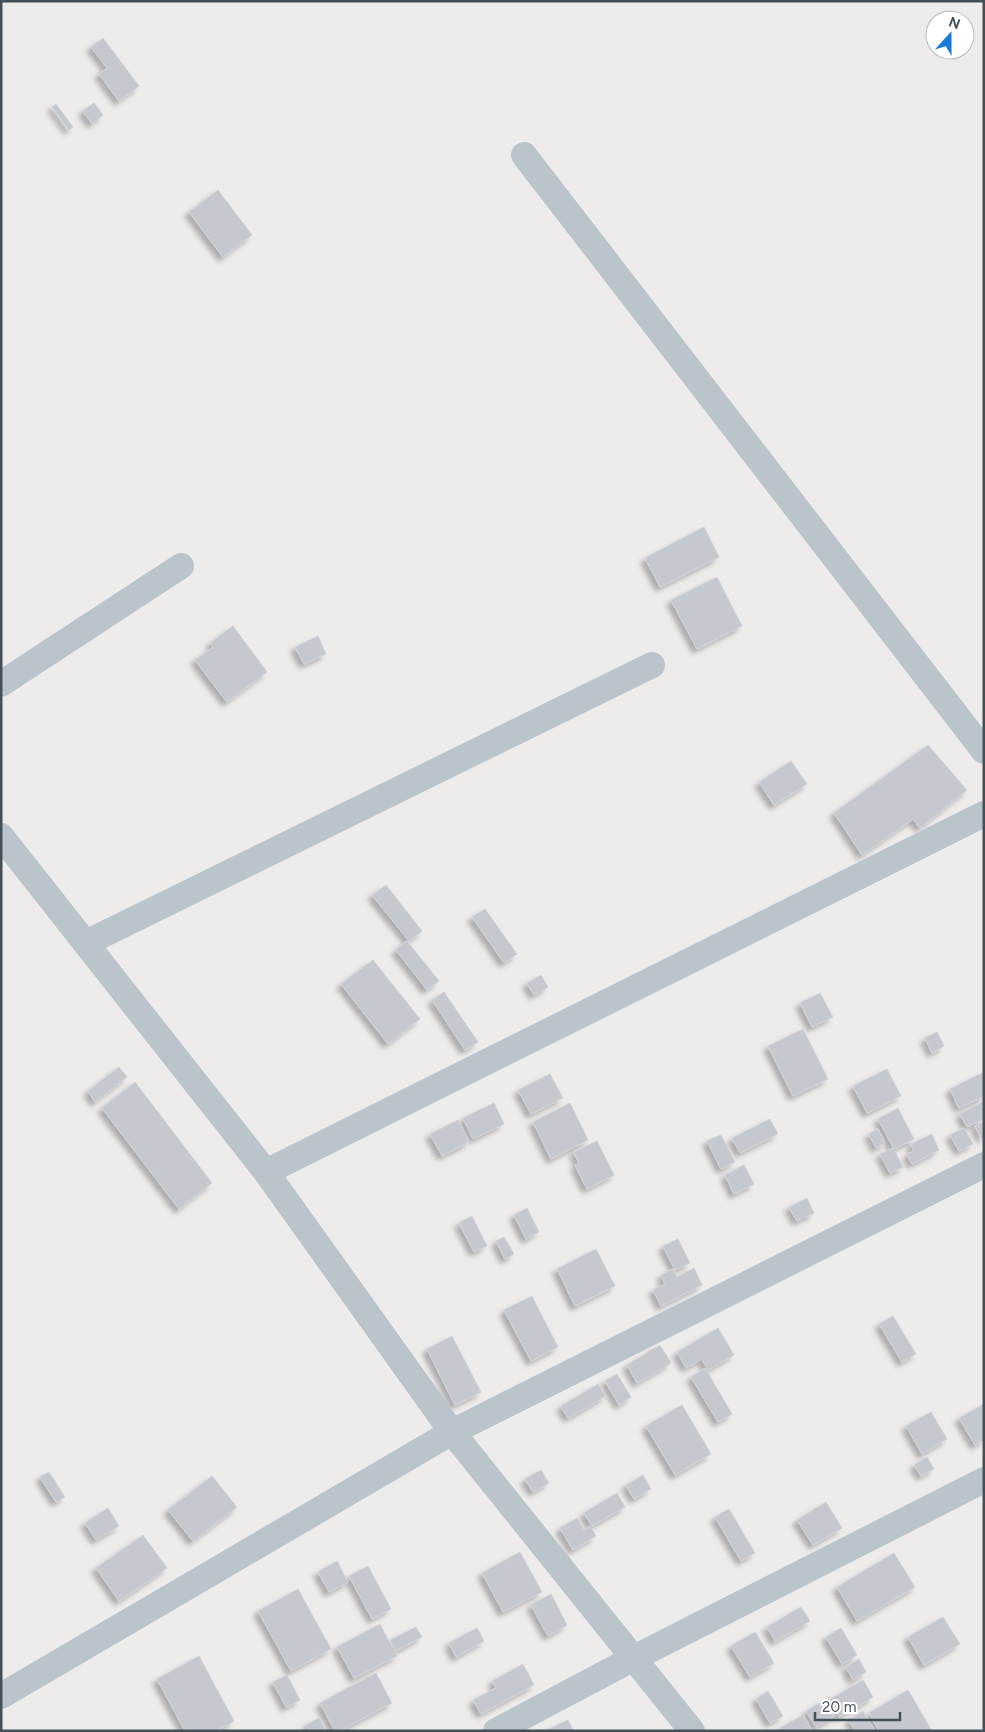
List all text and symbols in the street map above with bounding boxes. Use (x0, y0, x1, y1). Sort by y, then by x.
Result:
north arrow (925, 10, 975, 60)
text: N (946, 13, 963, 33)
scale bar (815, 1690, 900, 1722)
text: 20 m (822, 1698, 856, 1716)

